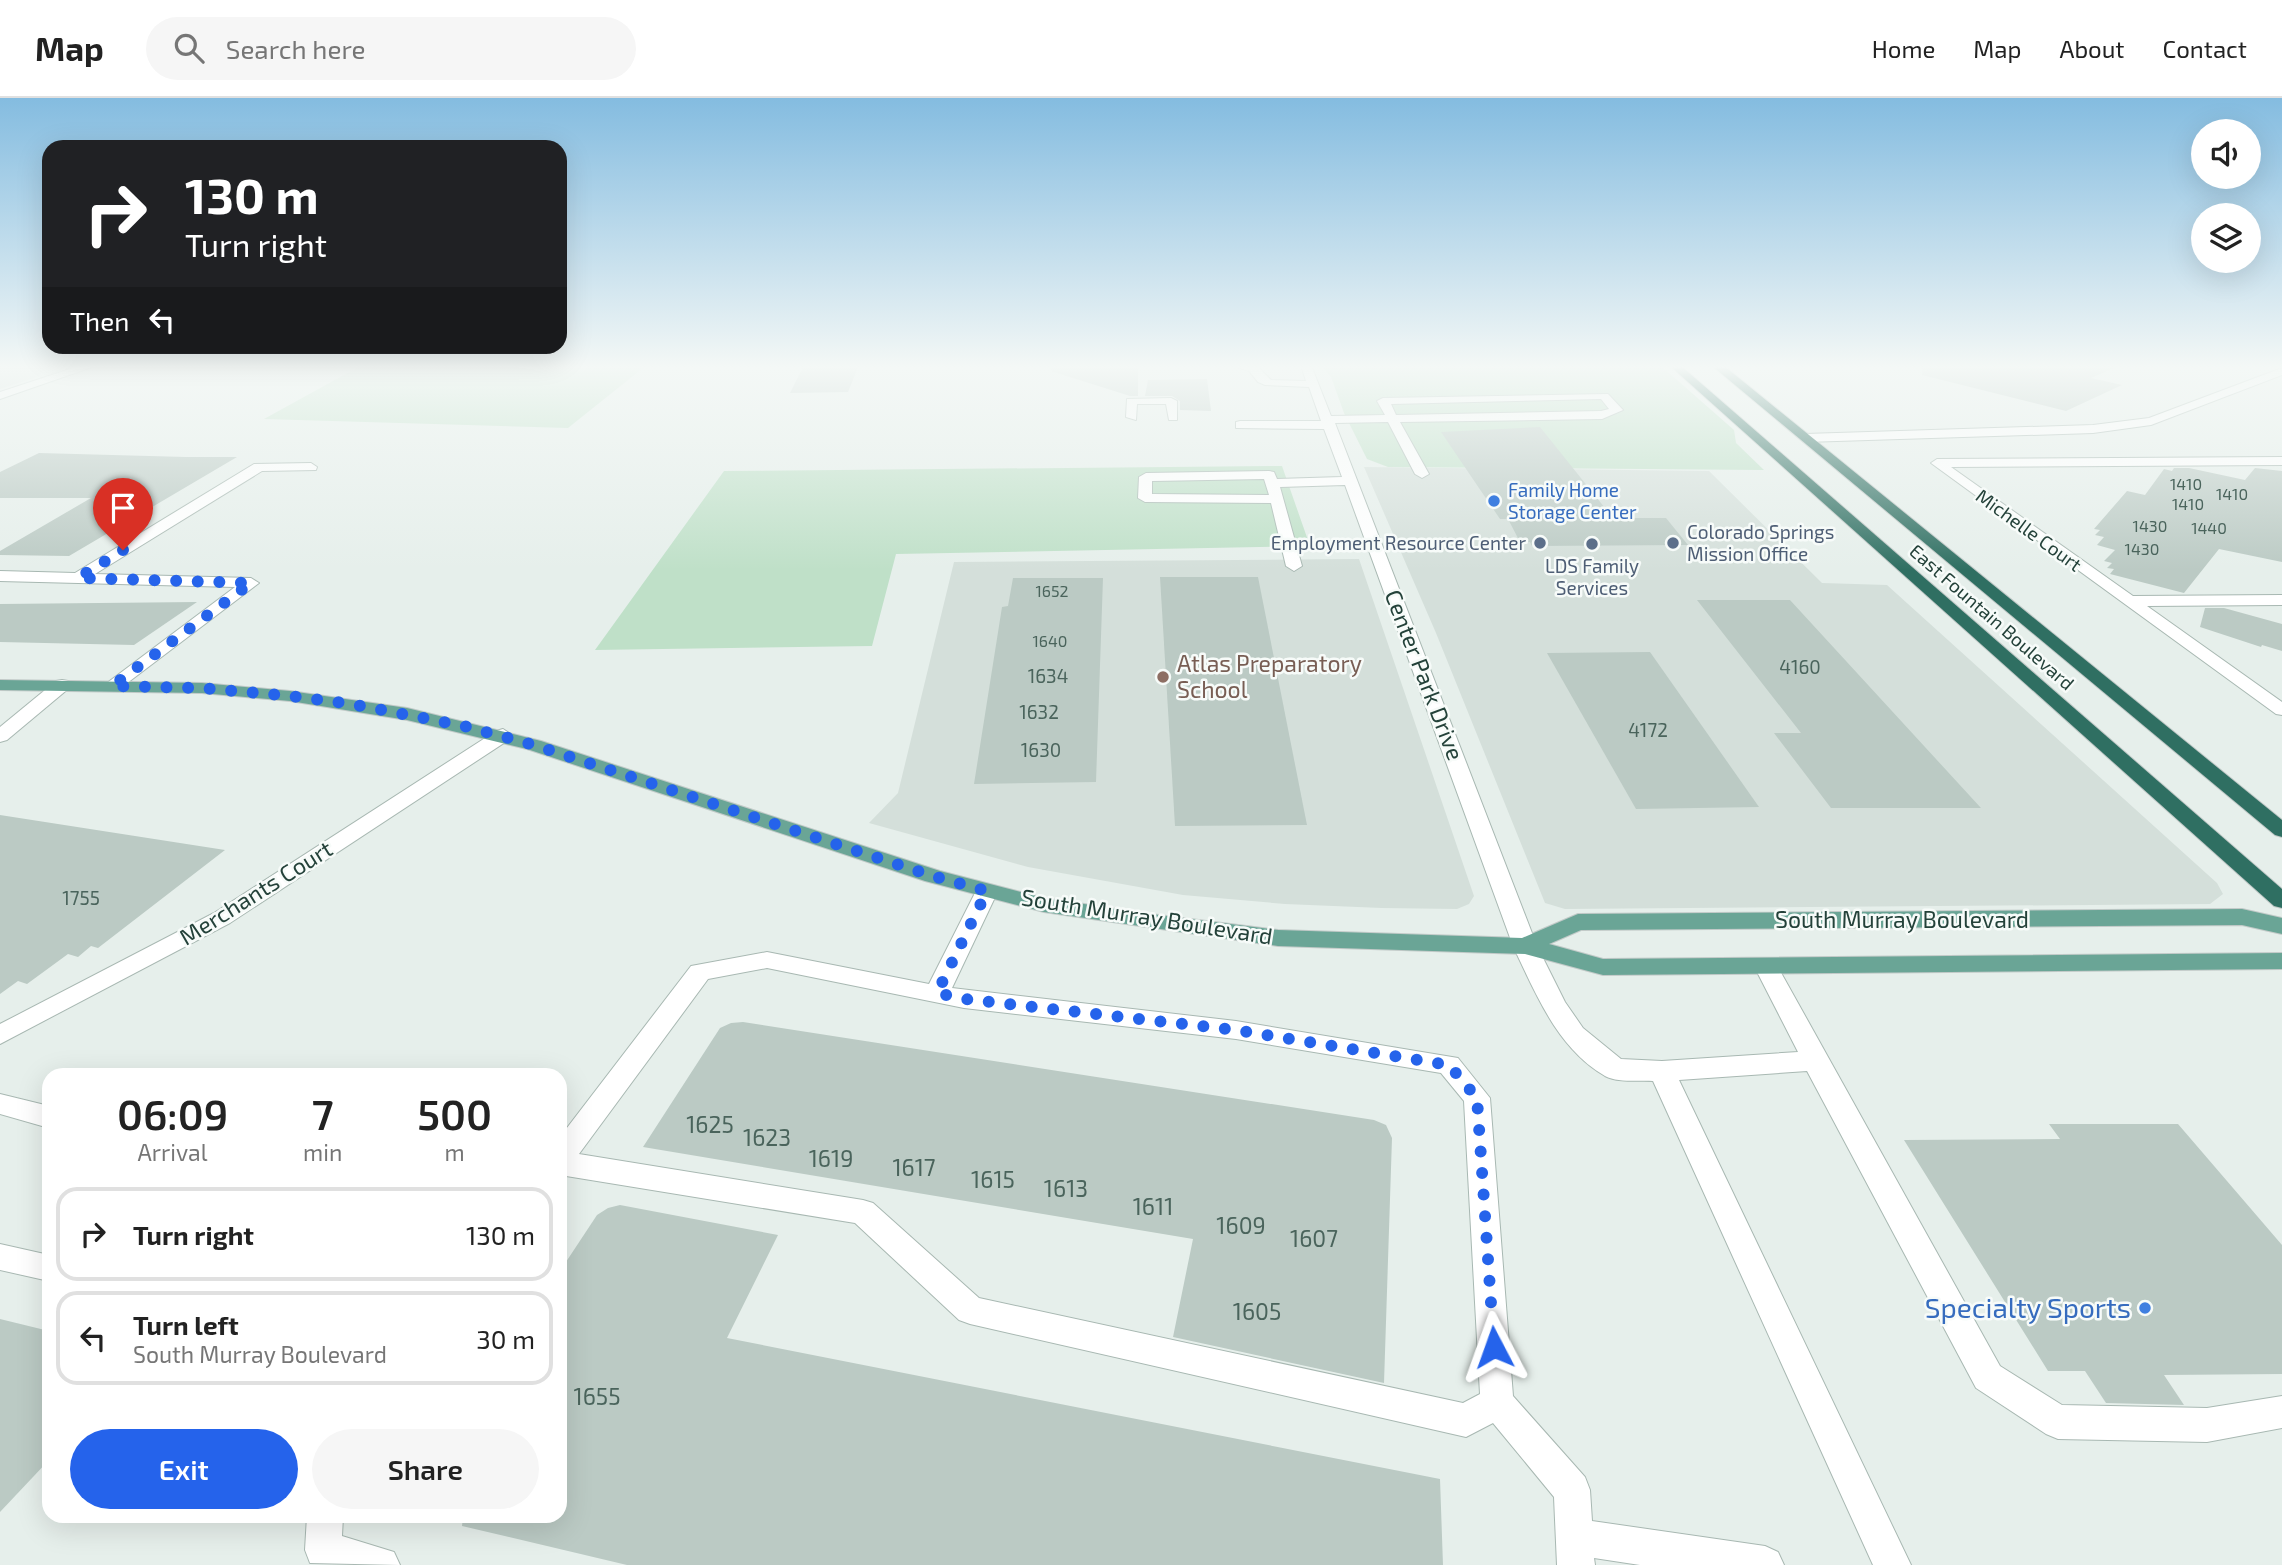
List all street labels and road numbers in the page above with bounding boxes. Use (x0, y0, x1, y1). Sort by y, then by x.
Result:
street label: Michelle Court (1972, 484, 2087, 576)
street label: East Fountain Boulevard (1905, 539, 2079, 694)
street label: Center Park Drive (1380, 585, 1470, 764)
street label: Merchants Court (174, 834, 337, 950)
street label: South Murray Boulevard (1020, 882, 1275, 950)
street label: South Murray Boulevard (1775, 905, 2029, 933)

